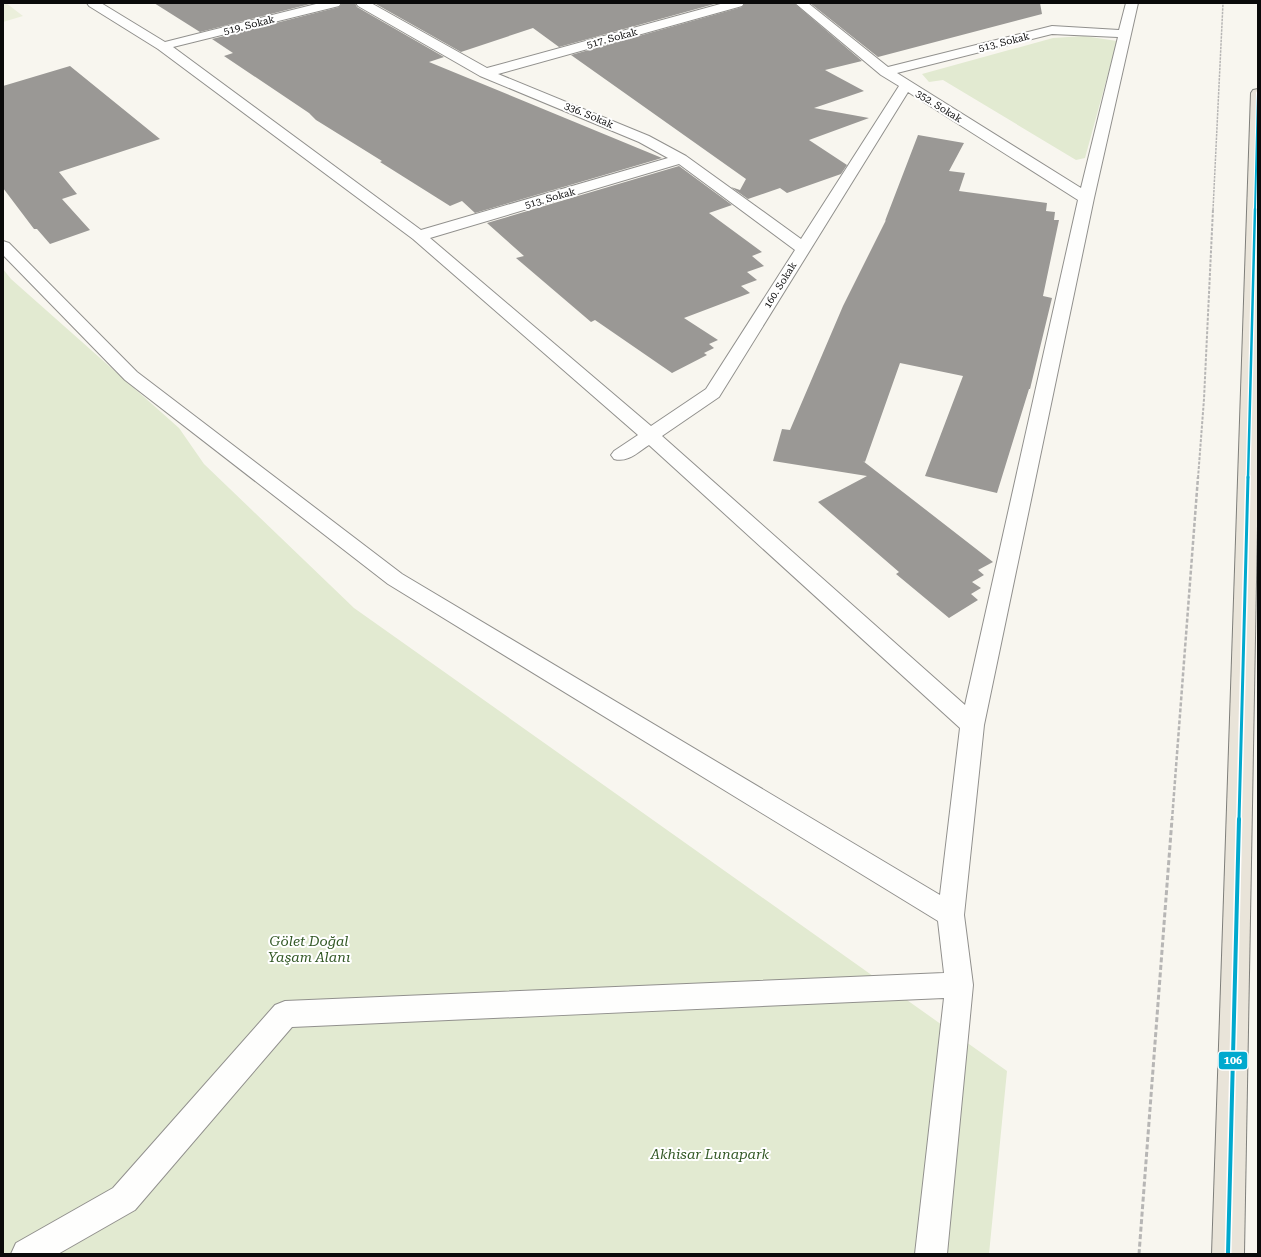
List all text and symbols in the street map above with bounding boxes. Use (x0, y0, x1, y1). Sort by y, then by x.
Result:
street label: 519. Sokak (222, 13, 276, 37)
street label: 517. Sokak (585, 26, 639, 50)
street label: 513. Sokak (977, 30, 1031, 54)
street label: 352. Sokak (914, 88, 965, 125)
street label: 336. Sokak (563, 100, 616, 131)
street label: 513. Sokak (523, 185, 577, 210)
street label: 160. Sokak (762, 259, 799, 310)
park label: Gölet Doğal Yaşam Alanı (268, 933, 350, 965)
line badge: 106 (1218, 1051, 1248, 1070)
text: 106 (1224, 1054, 1242, 1067)
park label: Akhisar Lunapark (650, 1146, 770, 1162)

